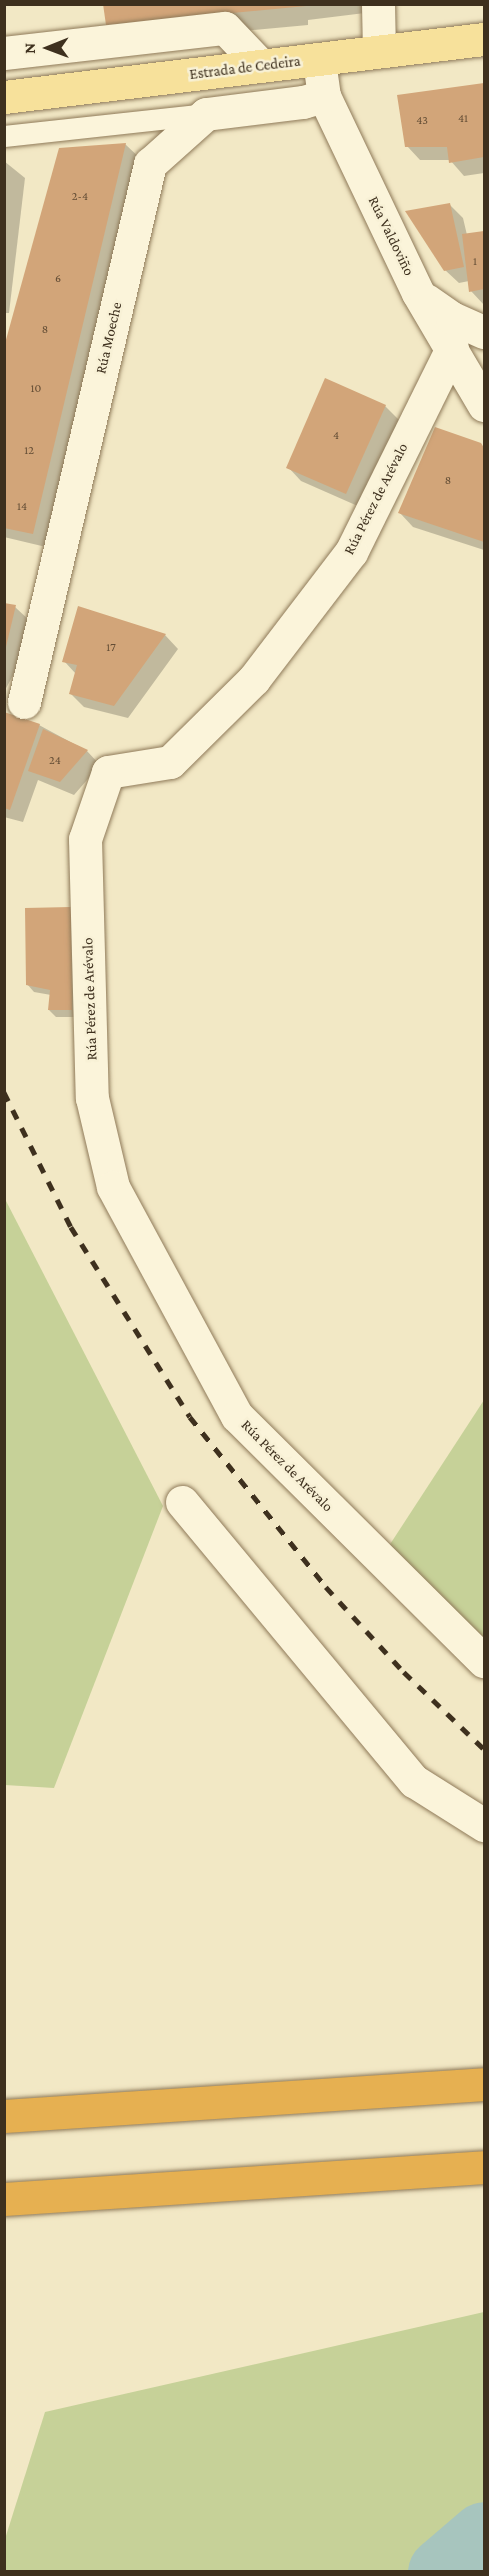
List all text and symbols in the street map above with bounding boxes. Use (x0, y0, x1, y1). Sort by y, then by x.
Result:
north arrow (18, 18, 78, 78)
text: N (21, 43, 38, 54)
street label: Estrada de Cedeira (188, 52, 302, 84)
house number: 41 (458, 112, 468, 126)
house number: 43 (416, 114, 428, 128)
house number: 2-4 (72, 190, 88, 204)
street label: Rúa Valdoviño (364, 193, 418, 279)
house number: 1 (473, 255, 477, 269)
house number: 6 (55, 272, 61, 286)
street label: Rúa Moeche (92, 300, 126, 376)
house number: 8 (42, 323, 48, 337)
house number: 10 (31, 382, 41, 396)
house number: 4 (333, 429, 339, 443)
street label: Rúa Pérez de Arévalo (340, 440, 412, 558)
house number: 12 (24, 444, 34, 458)
house number: 8 (445, 474, 451, 488)
house number: 14 (17, 500, 27, 514)
house number: 17 (106, 641, 116, 655)
house number: 24 (49, 754, 61, 768)
street label: Rúa Pérez de Arévalo (79, 937, 101, 1061)
street label: Rúa Pérez de Arévalo (237, 1416, 337, 1516)

